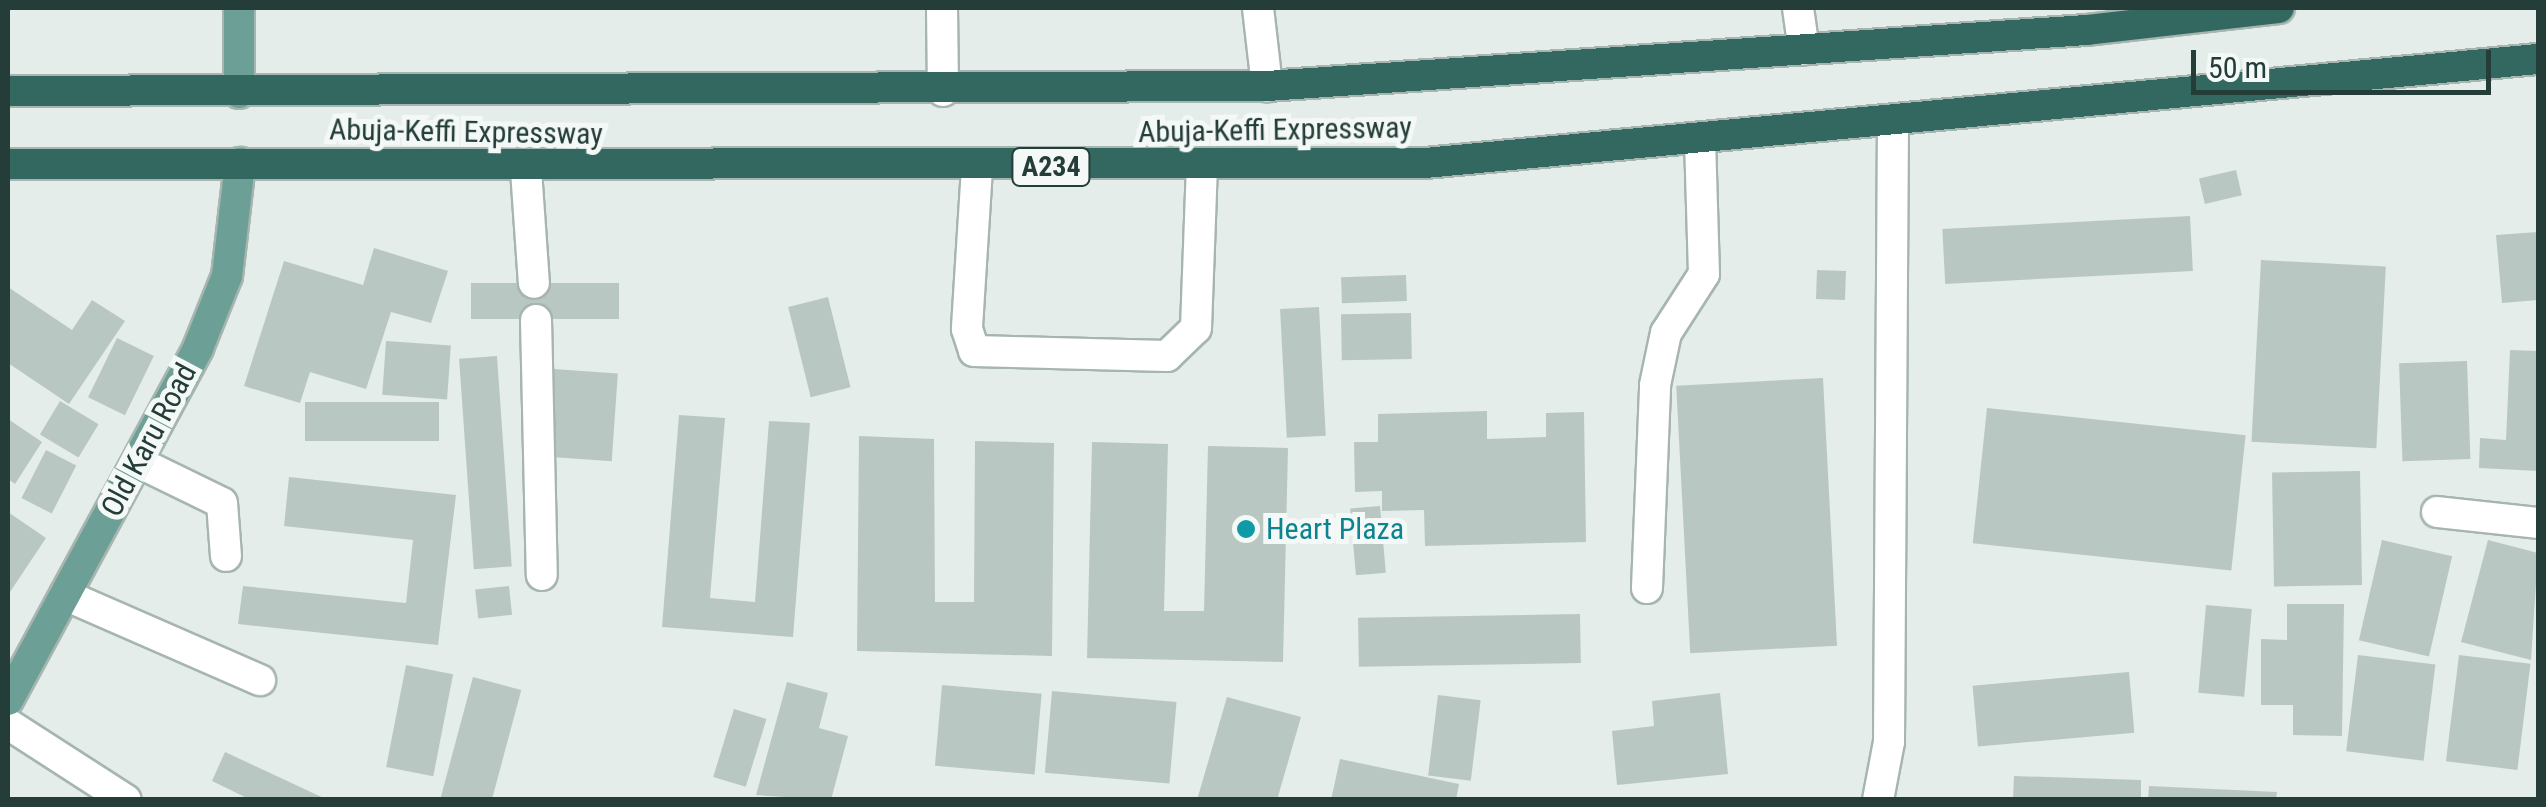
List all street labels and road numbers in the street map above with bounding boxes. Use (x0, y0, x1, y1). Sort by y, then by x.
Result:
street label: Abuja-Keffi Expressway (1138, 110, 1412, 150)
street label: Abuja-Keffi Expressway (329, 112, 603, 152)
road number: A234 (1011, 144, 1091, 190)
street label: Old Karu Road (94, 357, 204, 523)

